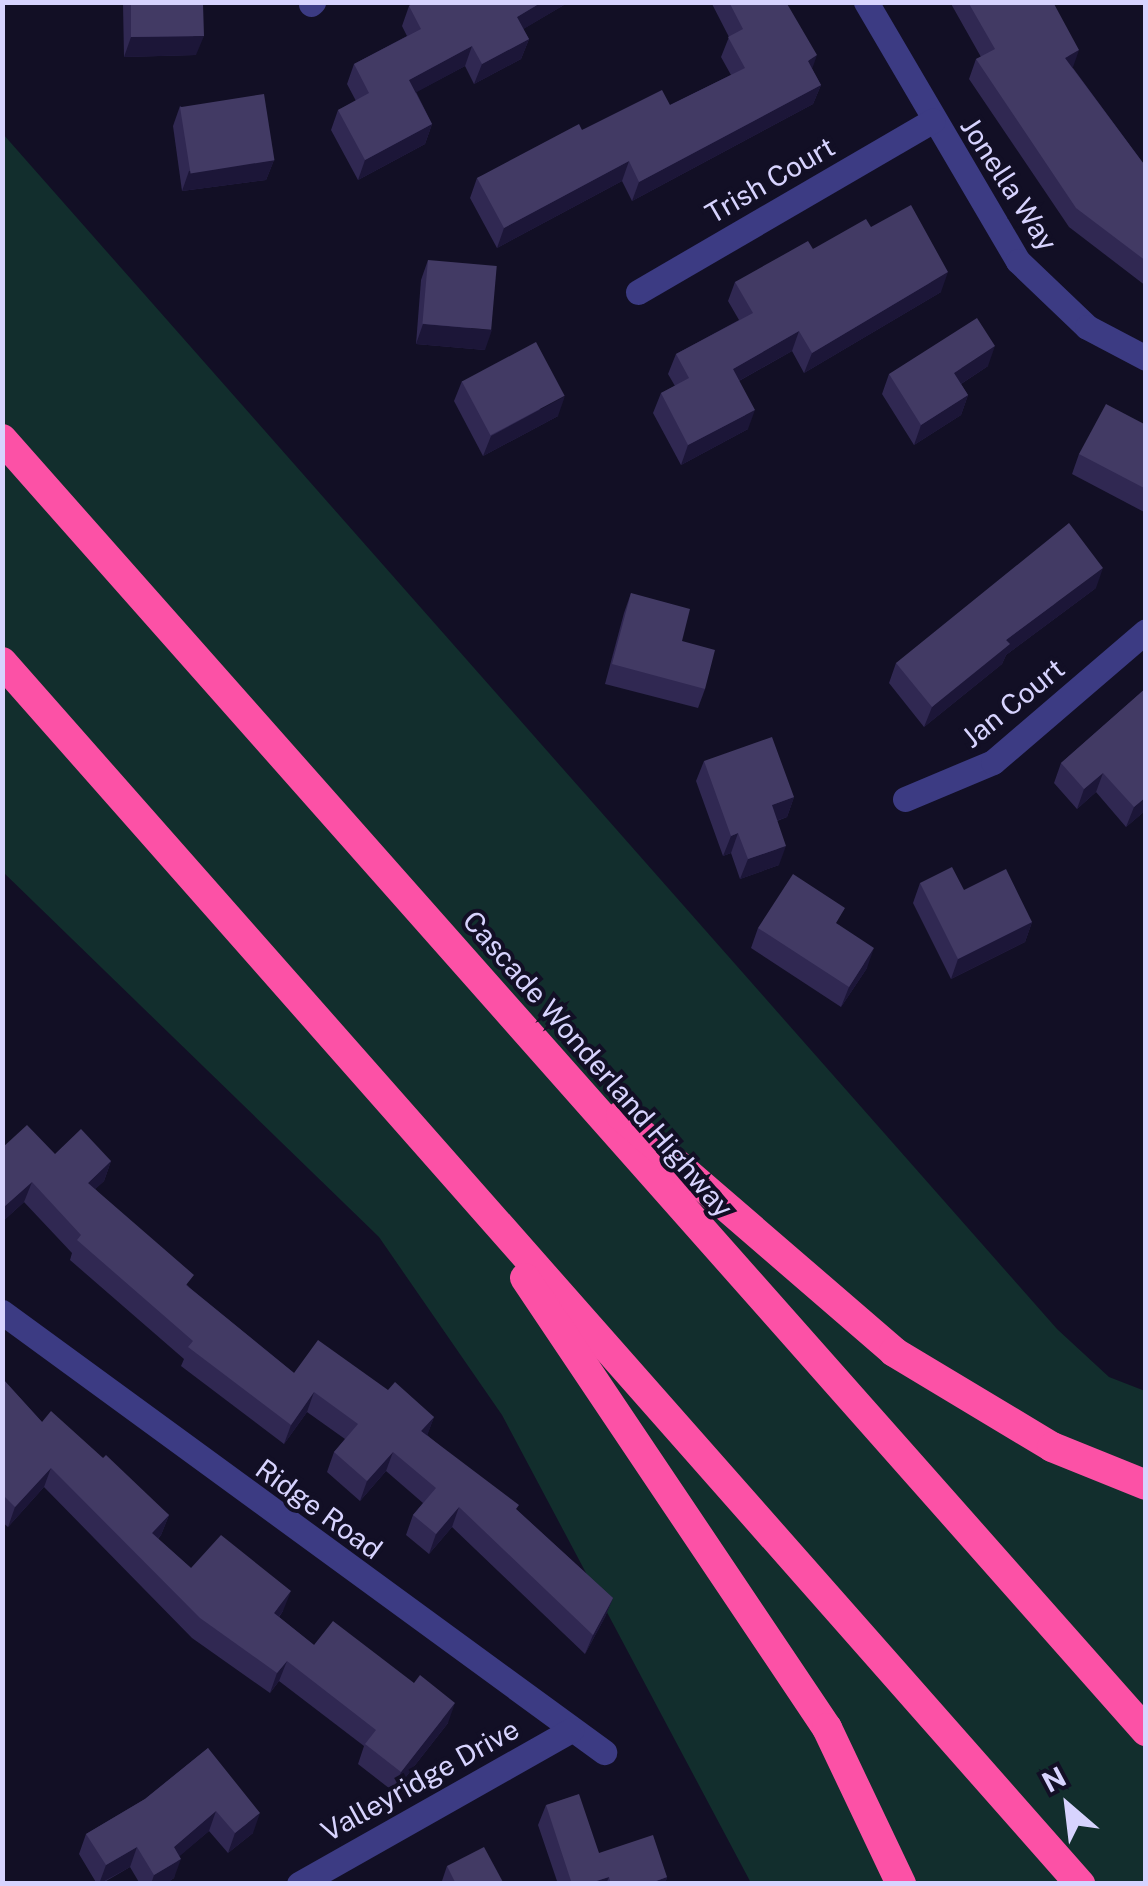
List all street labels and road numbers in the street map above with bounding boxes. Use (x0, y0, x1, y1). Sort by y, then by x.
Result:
street label: Jonella Way (953, 111, 1065, 257)
street label: Trish Court (699, 130, 841, 230)
street label: Jan Court (955, 651, 1071, 755)
street label: Cascade Wonderland Highway (455, 904, 741, 1224)
street label: Ridge Road (249, 1452, 389, 1566)
street label: Valleyridge Drive (315, 1712, 525, 1848)

